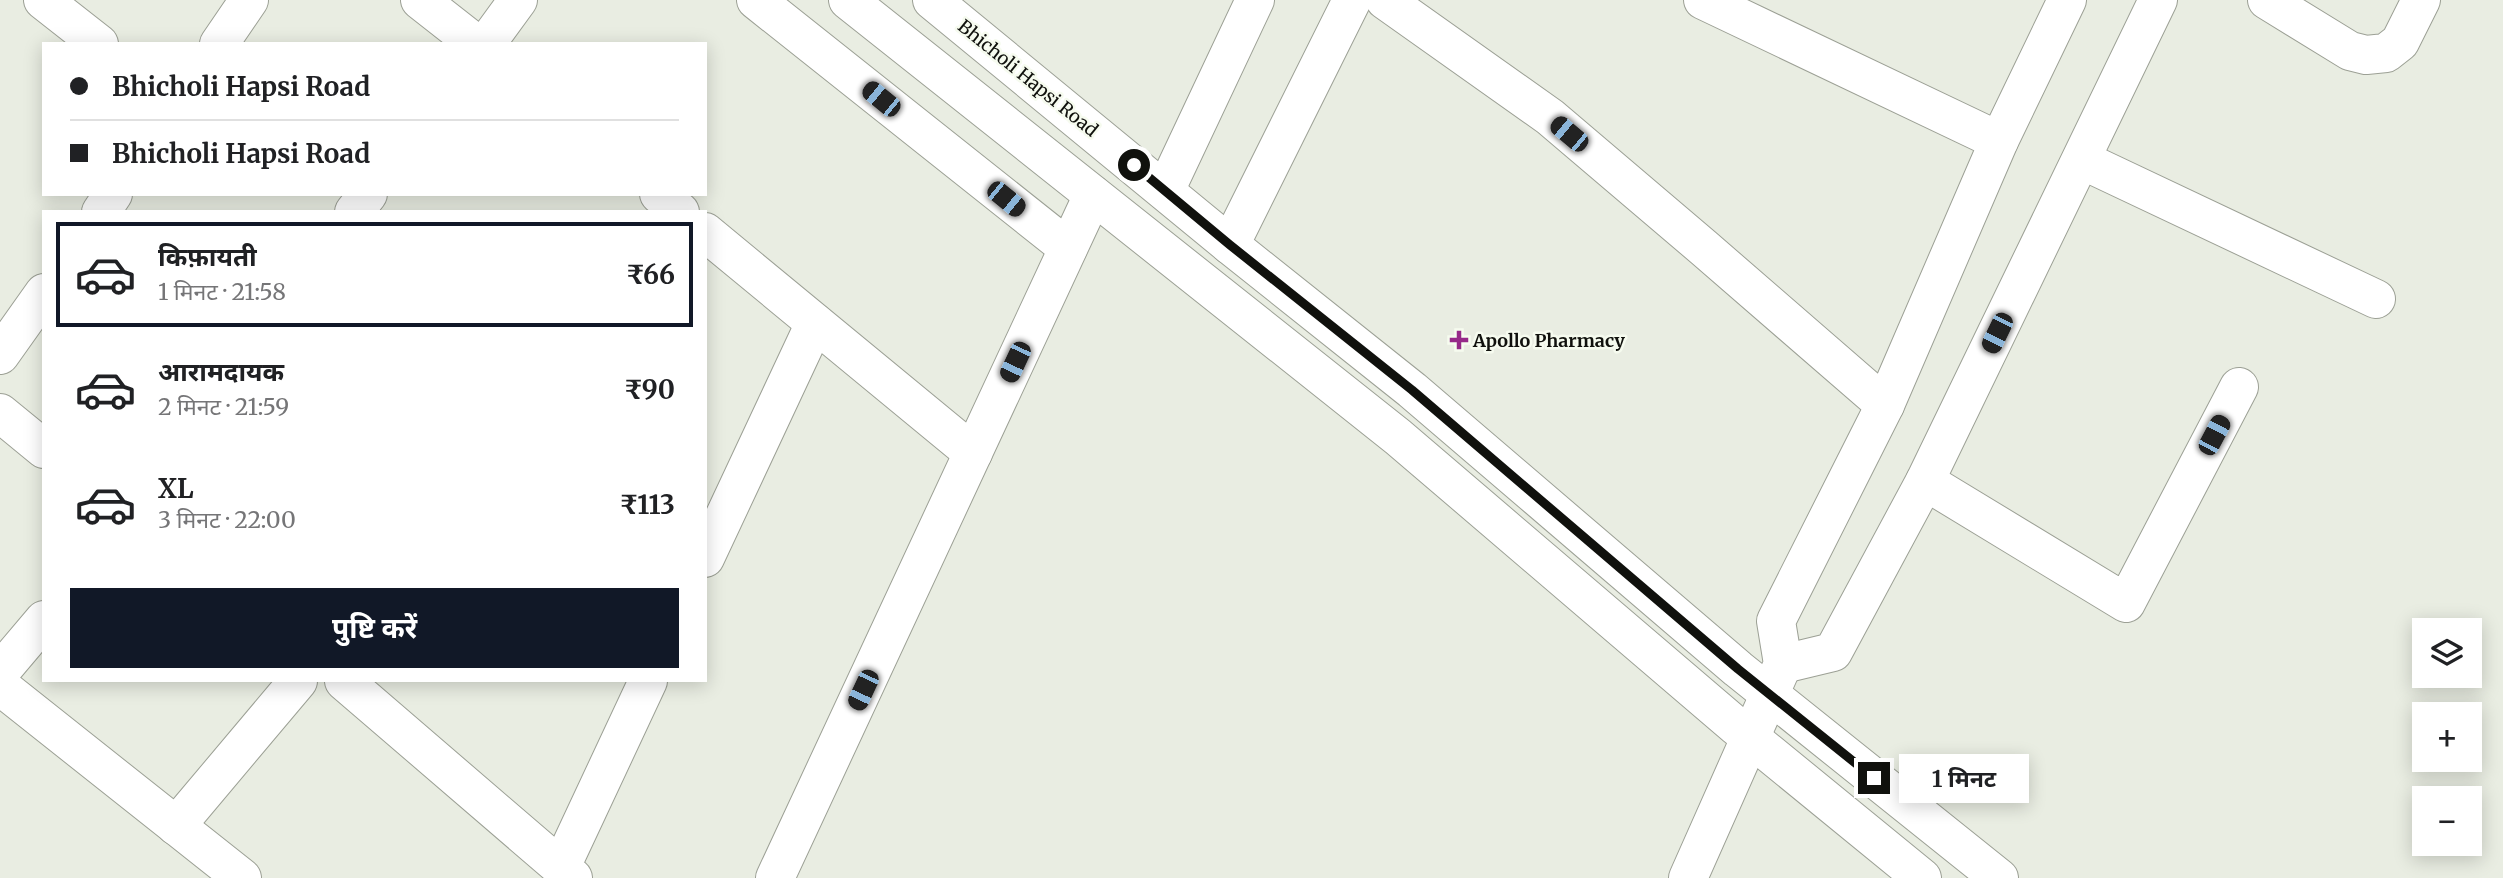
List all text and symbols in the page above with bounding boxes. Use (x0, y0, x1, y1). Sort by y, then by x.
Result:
street label: Bhicholi Hapsi Road (953, 14, 1103, 142)
text: Bhicholi Hapsi Road (112, 70, 370, 103)
car (859, 78, 904, 120)
car (1547, 112, 1592, 156)
text: Bhicholi Hapsi Road (112, 137, 370, 170)
route start (1118, 149, 1150, 181)
car (984, 178, 1029, 220)
text: किफ़ायती (158, 240, 257, 273)
icon: car (74, 243, 137, 306)
text: ₹66 (626, 258, 675, 291)
text: 1 मिनट · 21:58 (158, 277, 286, 306)
car (1979, 310, 2016, 356)
place label: Apollo Pharmacy (1472, 329, 1625, 352)
marker: Apollo Pharmacy (1451, 332, 1467, 348)
car (997, 339, 1034, 385)
text: आरामदायक (158, 355, 284, 388)
icon: car (74, 358, 137, 421)
text: ₹90 (624, 373, 675, 406)
text: 2 मिनट · 21:59 (158, 392, 289, 421)
car (2195, 412, 2234, 458)
text: XL (158, 472, 194, 505)
icon: car (74, 473, 137, 536)
text: ₹113 (620, 488, 675, 521)
text: 3 मिनट · 22:00 (158, 505, 296, 534)
button: पुष्टि करें (70, 588, 679, 668)
map controls (2412, 618, 2482, 856)
button: layers (2412, 618, 2482, 688)
car (845, 667, 882, 713)
button: + (2412, 702, 2482, 772)
callout: 1 मिनट (1898, 754, 2028, 802)
route end (1858, 762, 1890, 794)
text: 1 मिनट (1932, 764, 1996, 793)
button: − (2412, 786, 2482, 856)

